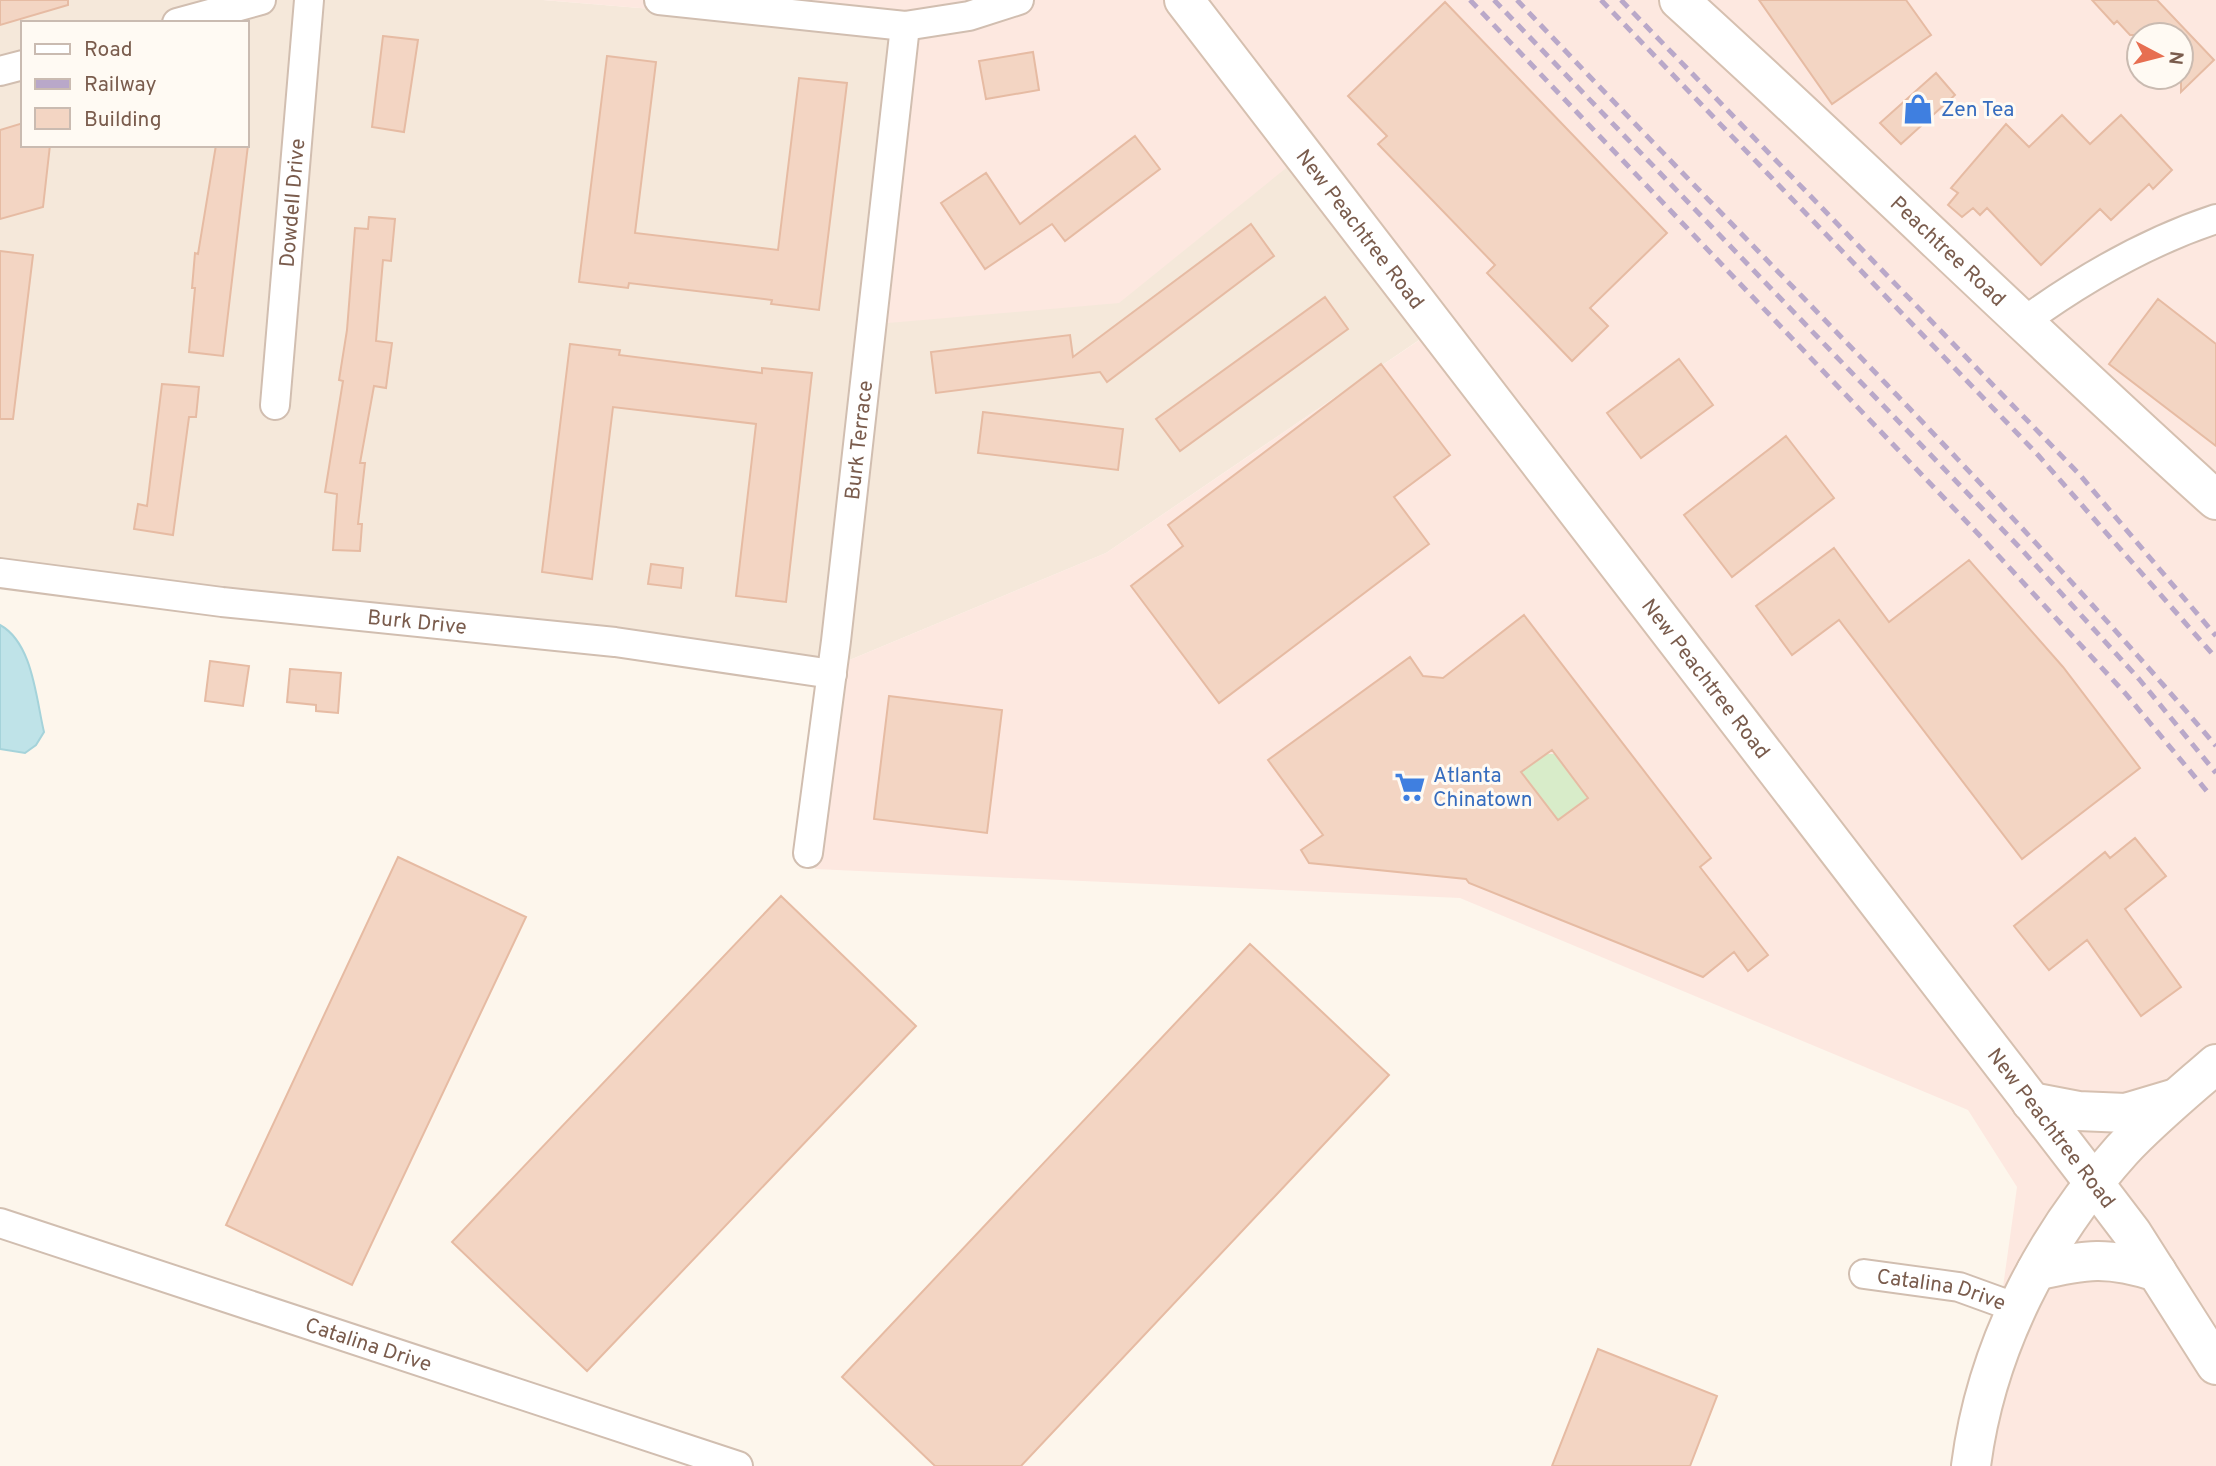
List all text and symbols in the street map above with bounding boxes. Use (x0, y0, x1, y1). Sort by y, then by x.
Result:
legend (21, 21, 248, 147)
north arrow (2125, 21, 2195, 91)
text: Road (84, 37, 133, 64)
text: N (2162, 50, 2188, 66)
text: Railway (84, 72, 157, 99)
shop icon: Zen Tea (1901, 92, 1935, 126)
place label: Zen Tea (1941, 97, 2014, 124)
text: Building (84, 107, 162, 134)
street label: Dowdell Drive (275, 137, 312, 268)
street label: New Peachtree Road (1289, 144, 1429, 316)
street label: Peachtree Road (1884, 191, 2011, 313)
street label: Burk Terrace (840, 379, 880, 501)
street label: New Peachtree Road (1635, 594, 1775, 765)
street label: Burk Drive (366, 605, 468, 642)
place label: Atlanta Chinatown (1433, 763, 1532, 814)
supermarket icon: Atlanta Chinatown (1393, 770, 1427, 804)
street label: New Peachtree Road (1980, 1043, 2121, 1214)
street label: Catalina Drive (1875, 1264, 2009, 1318)
street label: Catalina Drive (301, 1312, 435, 1379)

